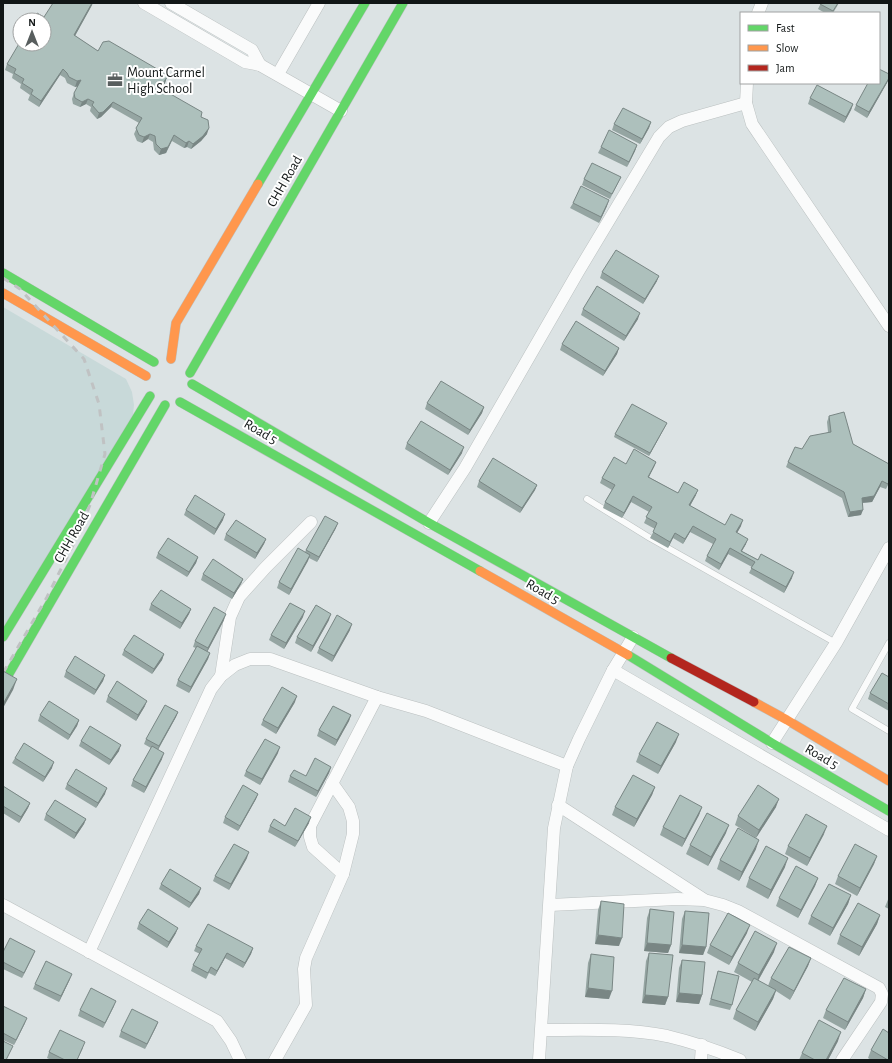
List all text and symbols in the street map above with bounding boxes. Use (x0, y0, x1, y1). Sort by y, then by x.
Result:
north arrow (12, 12, 52, 52)
legend (740, 12, 880, 84)
text: N (28, 17, 36, 28)
text: Fast (776, 22, 795, 34)
text: Slow (776, 42, 798, 54)
text: Jam (776, 62, 795, 74)
place label: Mount Carmel High School (127, 66, 205, 96)
office icon: Mount Carmel High School (106, 71, 124, 89)
street label: CHH Road (265, 153, 305, 210)
street label: Road 5 (241, 417, 280, 447)
street label: CHH Road (52, 509, 92, 566)
street label: Road 5 (523, 577, 562, 607)
street label: Road 5 (802, 742, 841, 772)

